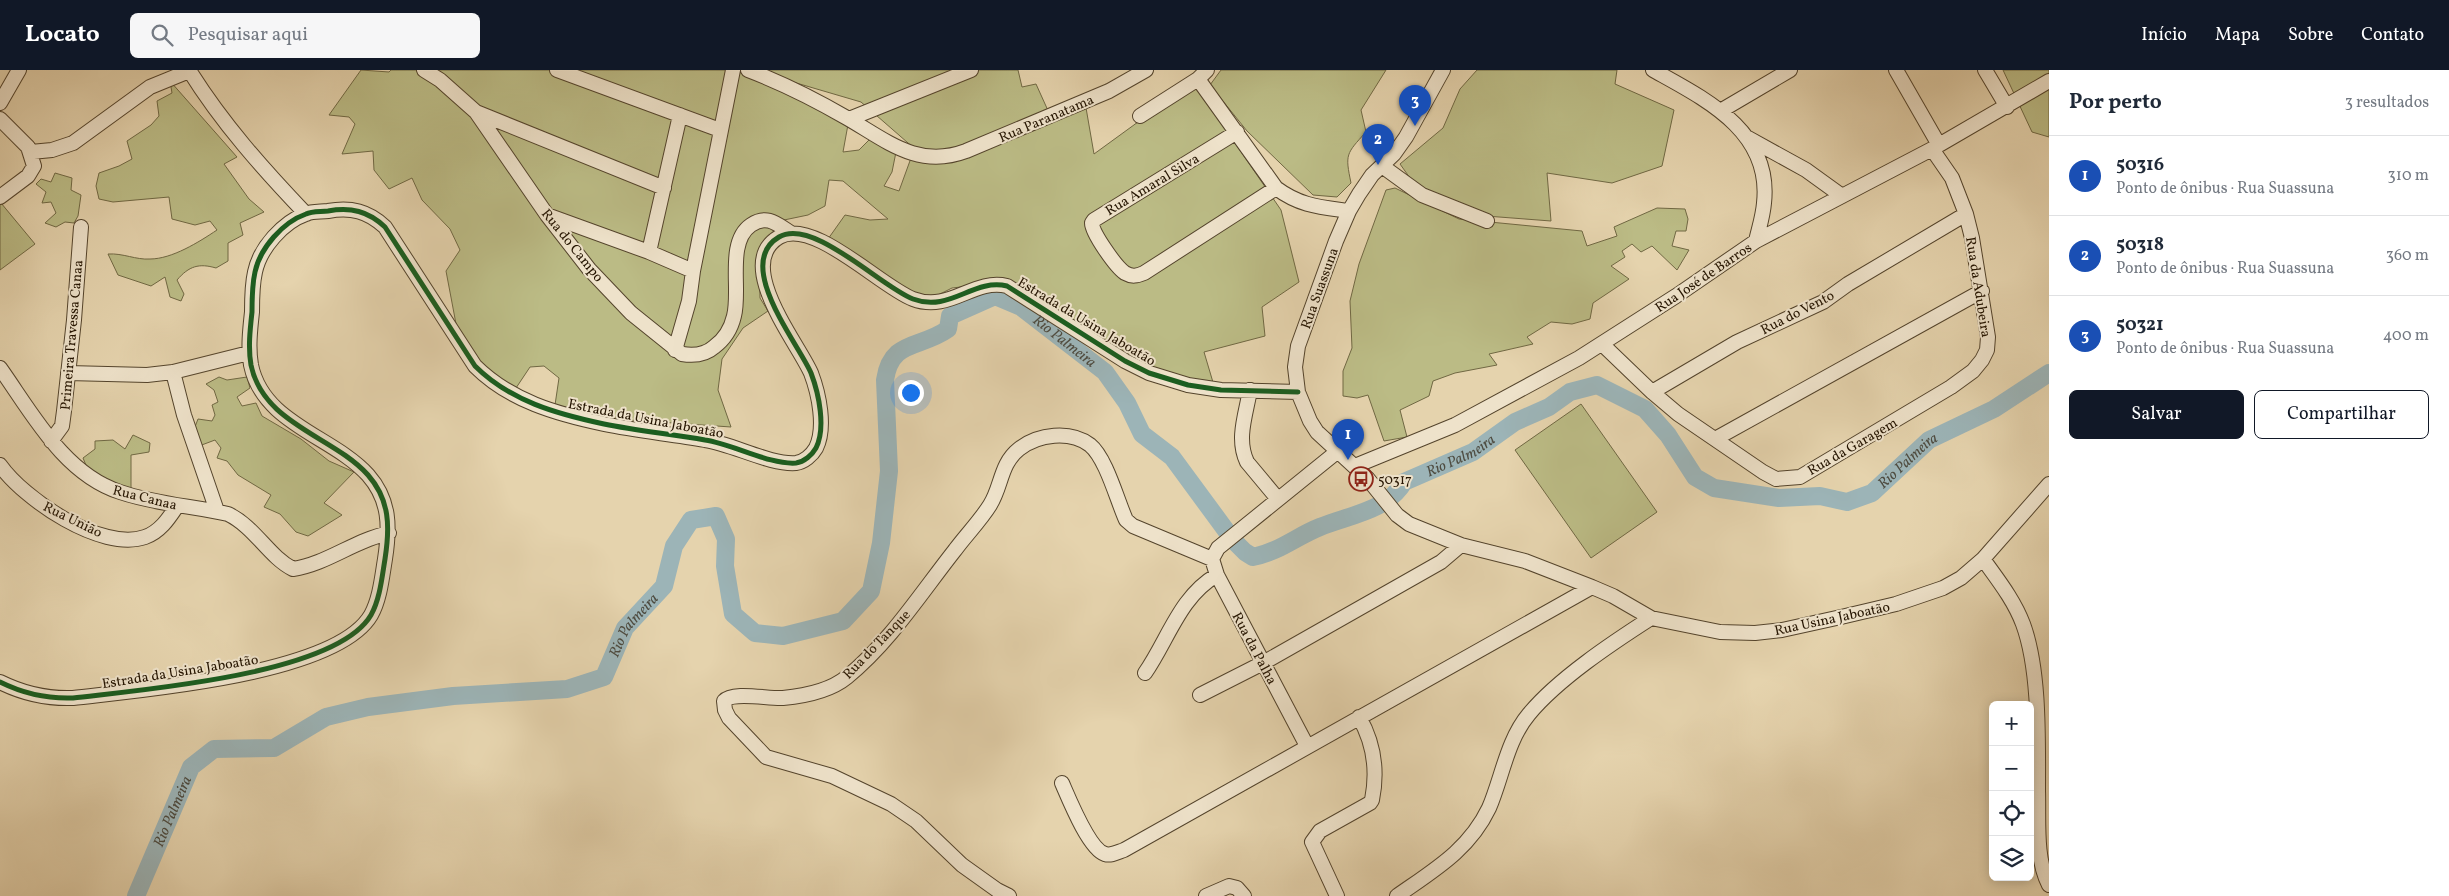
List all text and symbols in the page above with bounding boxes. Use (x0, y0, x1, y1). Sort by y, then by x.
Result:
search box (130, 13, 480, 58)
text: Locato (25, 18, 100, 52)
icon: search (148, 21, 176, 49)
text: Pesquisar aqui (188, 22, 308, 48)
text: Início (2141, 23, 2187, 48)
text: Mapa (2215, 23, 2260, 48)
text: Sobre (2288, 23, 2333, 48)
text: Contato (2361, 23, 2424, 48)
pin: 3 (1399, 85, 1431, 126)
text: Por perto (2069, 88, 2162, 117)
street label: Rua Paranatama (996, 91, 1097, 148)
text: 3 resultados (2345, 92, 2429, 114)
pin: 2 (1362, 124, 1394, 165)
street label: Rua Amaral Silva (1102, 150, 1203, 221)
text: 50316 (2116, 152, 2164, 178)
text: 1 (2082, 165, 2088, 187)
text: 310 m (2388, 165, 2429, 187)
text: Ponto de ônibus · Rua Suassuna (2116, 178, 2334, 200)
street label: Rua do Campo (536, 205, 607, 287)
text: 50318 (2116, 232, 2164, 258)
street label: Rua da Adubeira (1960, 236, 1995, 339)
street label: Rua José de Barros (1652, 239, 1756, 318)
street label: Rua Suassuna (1297, 245, 1344, 332)
text: 2 (2081, 245, 2089, 267)
text: 360 m (2386, 245, 2429, 267)
text: Ponto de ônibus · Rua Suassuna (2116, 258, 2334, 280)
street label: Primeira Travessa Canaa (56, 259, 89, 411)
street label: Estrada da Usina Jaboatão (1014, 273, 1159, 371)
street label: Rua do Vento (1758, 287, 1838, 340)
water label: Rio Palmeira (1028, 311, 1100, 373)
text: 50321 (2116, 312, 2164, 338)
text: 3 (2081, 325, 2089, 347)
text: 400 m (2383, 325, 2429, 347)
text: Ponto de ônibus · Rua Suassuna (2116, 338, 2334, 360)
your location (898, 380, 924, 406)
button: Salvar (2069, 390, 2244, 439)
button: Compartilhar (2254, 390, 2429, 439)
street label: Estrada da Usina Jaboatão (566, 395, 725, 444)
street label: Rua da Garagem (1804, 414, 1901, 481)
pin: 1 (1332, 419, 1364, 460)
water label: Rio Palmeira (1874, 428, 1941, 494)
water label: Rio Palmeira (1423, 430, 1500, 483)
bus stop icon: 50317 (1348, 466, 1374, 492)
place label: 50317 (1378, 471, 1412, 490)
street label: Rua Canaa (110, 481, 179, 516)
street label: Rua União (40, 498, 105, 543)
water label: Rio Palmeira (605, 589, 664, 661)
street label: Rua Usina Jaboatão (1773, 598, 1892, 641)
street label: Rua do Tanque (839, 606, 915, 684)
street label: Rua da Palha (1227, 609, 1281, 688)
street label: Estrada da Usina Jaboatão (101, 651, 260, 694)
map controls (1989, 701, 2034, 881)
button: + (1989, 701, 2034, 746)
button: − (1989, 746, 2034, 791)
water label: Rio Palmeira (149, 773, 198, 851)
button: locate (1989, 791, 2034, 836)
button: layers (1989, 836, 2034, 881)

